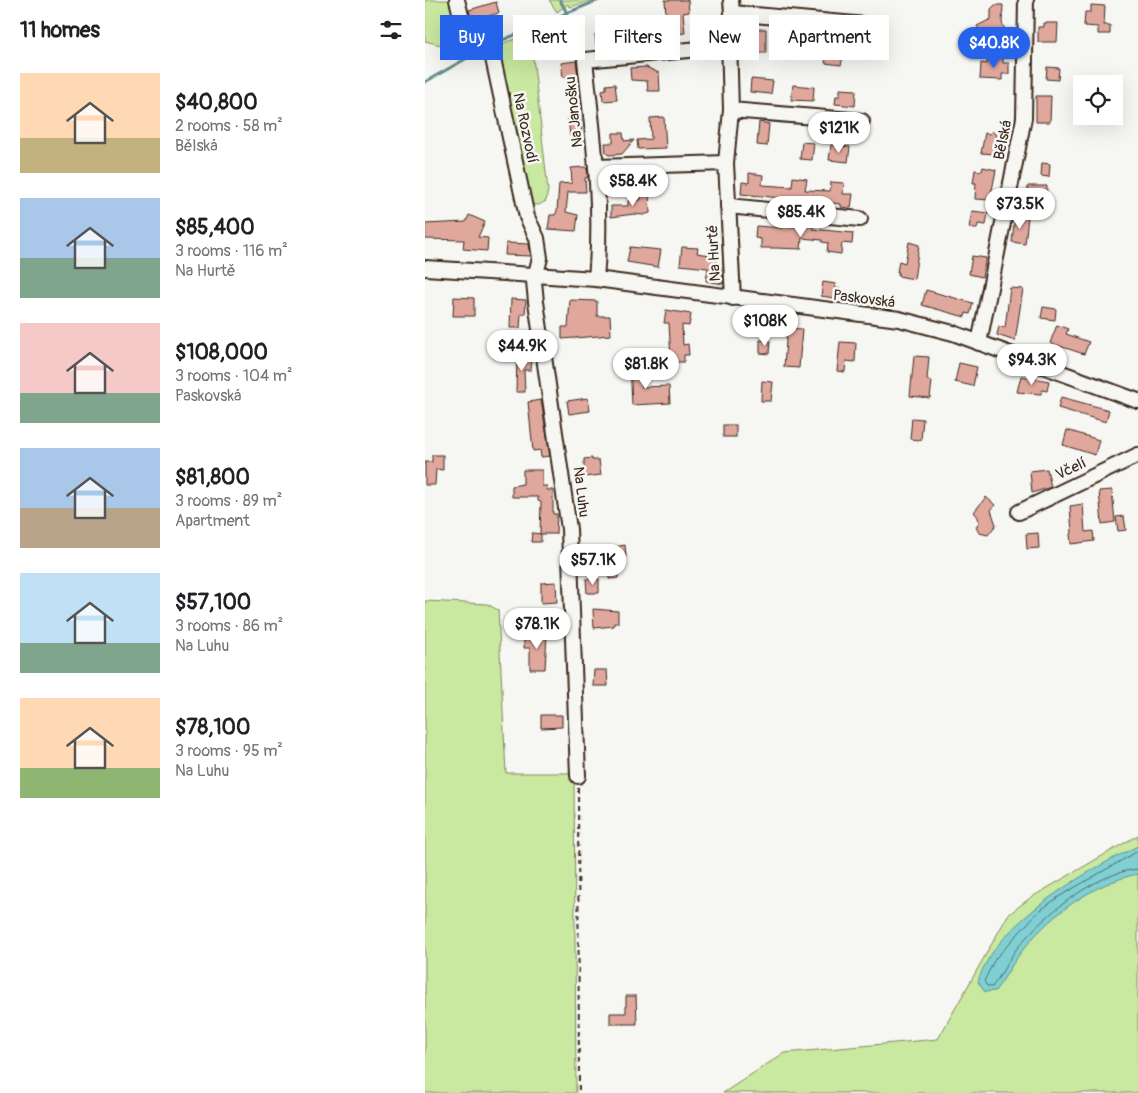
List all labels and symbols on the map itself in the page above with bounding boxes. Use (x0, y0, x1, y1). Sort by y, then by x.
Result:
pin: $40.8K (953, 27, 1035, 69)
street label: Na Janošku (561, 75, 587, 149)
street label: Na Rozvodí (508, 91, 542, 165)
pin: $121K (804, 112, 874, 154)
street label: Bělská (990, 119, 1016, 161)
pin: $58.4K (592, 164, 674, 207)
pin: $73.5K (979, 188, 1061, 230)
pin: $85.4K (760, 196, 842, 238)
street label: Na Hurtě (703, 224, 725, 282)
street label: Paskovská (832, 286, 896, 312)
pin: $108K (730, 304, 800, 347)
pin: $44.9K (481, 330, 563, 372)
pin: $94.3K (991, 344, 1073, 386)
pin: $81.8K (605, 348, 687, 390)
street label: Včelí (1053, 454, 1089, 484)
street label: Na Luhu (568, 466, 594, 518)
pin: $57.1K (552, 544, 634, 586)
pin: $78.1K (496, 608, 578, 650)

